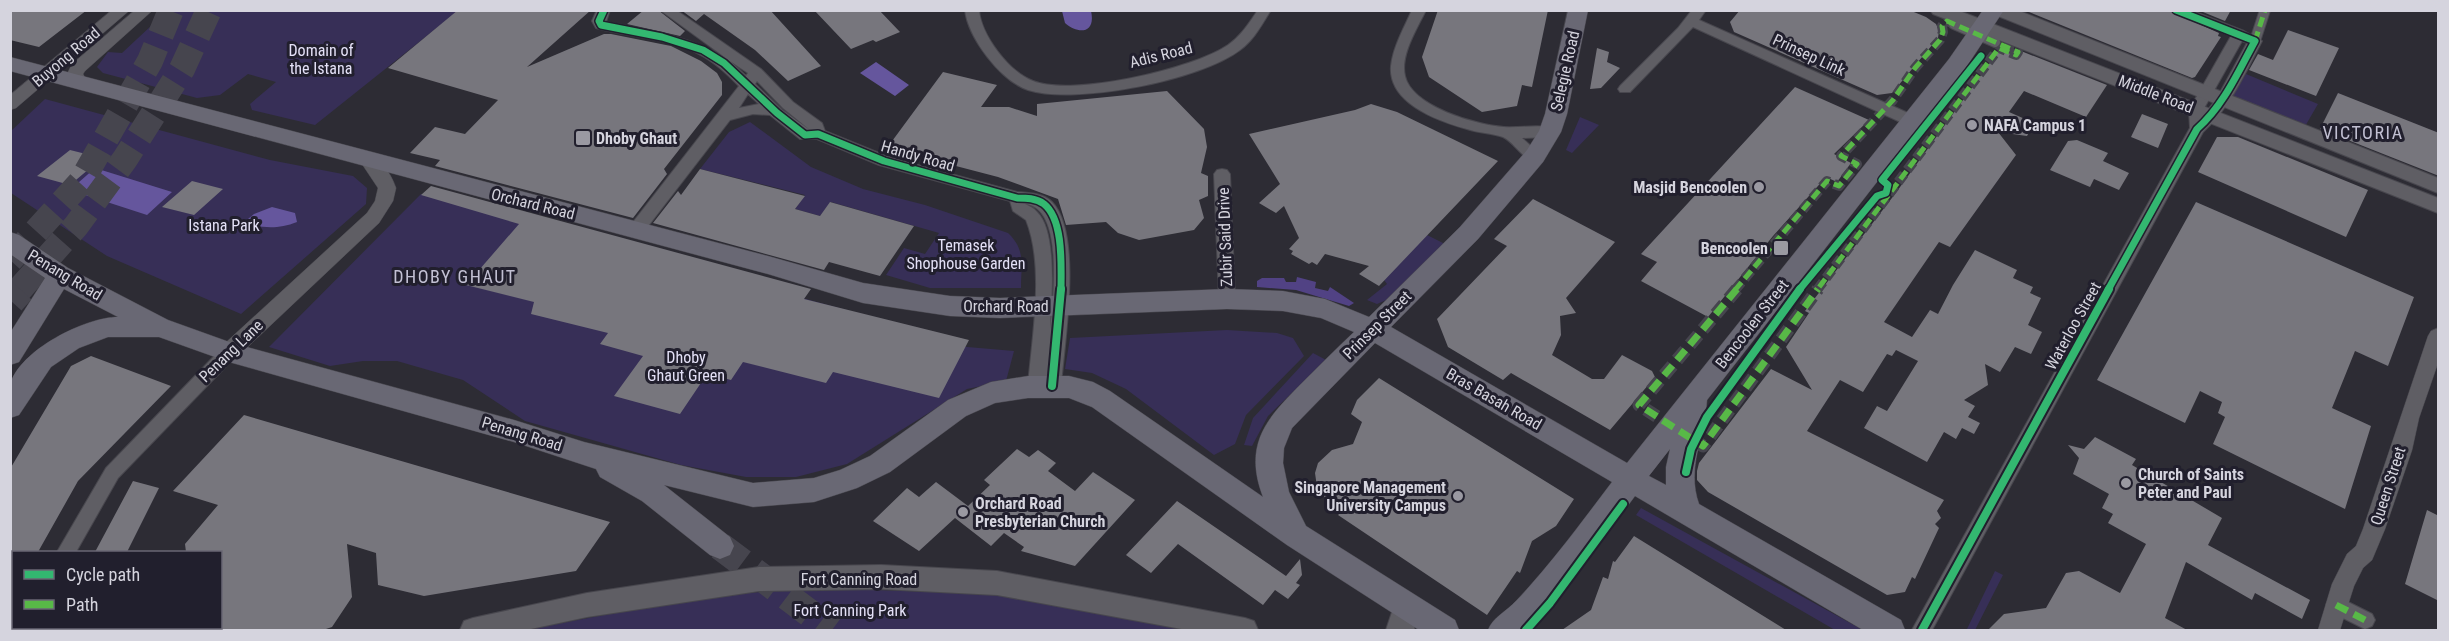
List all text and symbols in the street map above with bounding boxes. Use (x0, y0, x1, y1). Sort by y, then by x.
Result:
street label: Buyong Road (28, 23, 104, 91)
street label: Selegie Road (1547, 29, 1583, 113)
street label: Prinsep Link (1770, 30, 1849, 80)
street label: Adis Road (1128, 38, 1194, 72)
park label: Domain of the Istana (288, 41, 354, 78)
street label: Middle Road (2116, 71, 2196, 117)
place label: NAFA Campus 1 (1984, 116, 2086, 135)
marker: NAFA Campus 1 (1965, 118, 1979, 132)
district label: VICTORIA (2322, 122, 2404, 143)
marker: Dhoby Ghaut (574, 129, 592, 147)
place label: Dhoby Ghaut (596, 129, 677, 148)
street label: Handy Road (879, 136, 957, 176)
place label: Masjid Bencoolen (1633, 178, 1747, 197)
marker: Masjid Bencoolen (1752, 180, 1766, 194)
street label: Orchard Road (489, 184, 577, 224)
street label: Zubir Said Drive (1214, 187, 1236, 287)
park label: Istana Park (188, 216, 260, 235)
park label: Temasek Shophouse Garden (907, 236, 1025, 273)
place label: Bencoolen (1701, 239, 1768, 258)
marker: Bencoolen (1772, 239, 1790, 257)
street label: Penang Road (24, 245, 106, 305)
district label: DHOBY GHAUT (393, 266, 517, 287)
street label: Bencoolen Street (1711, 276, 1793, 372)
street label: Waterloo Street (2041, 278, 2105, 373)
street label: Prinsep Street (1339, 287, 1415, 363)
street label: Orchard Road (963, 297, 1049, 316)
street label: Penang Lane (195, 316, 267, 386)
park label: Dhoby Ghaut Green (647, 348, 725, 385)
street label: Bras Basah Road (1443, 364, 1545, 434)
street label: Penang Road (479, 413, 565, 455)
street label: Queen Street (2366, 444, 2410, 528)
place label: Church of Saints Peter and Paul (2138, 465, 2244, 502)
marker: Church of Saints Peter and Paul (2119, 476, 2133, 490)
place label: Singapore Management University Campus (1294, 478, 1446, 515)
marker: Singapore Management University Campus (1451, 489, 1465, 503)
place label: Orchard Road Presbyterian Church (975, 494, 1105, 531)
marker: Orchard Road Presbyterian Church (956, 505, 970, 519)
legend (12, 551, 222, 629)
text: Cycle path (66, 564, 140, 585)
street label: Fort Canning Road (801, 570, 917, 589)
text: Path (66, 594, 99, 615)
park label: Fort Canning Park (794, 601, 907, 620)

